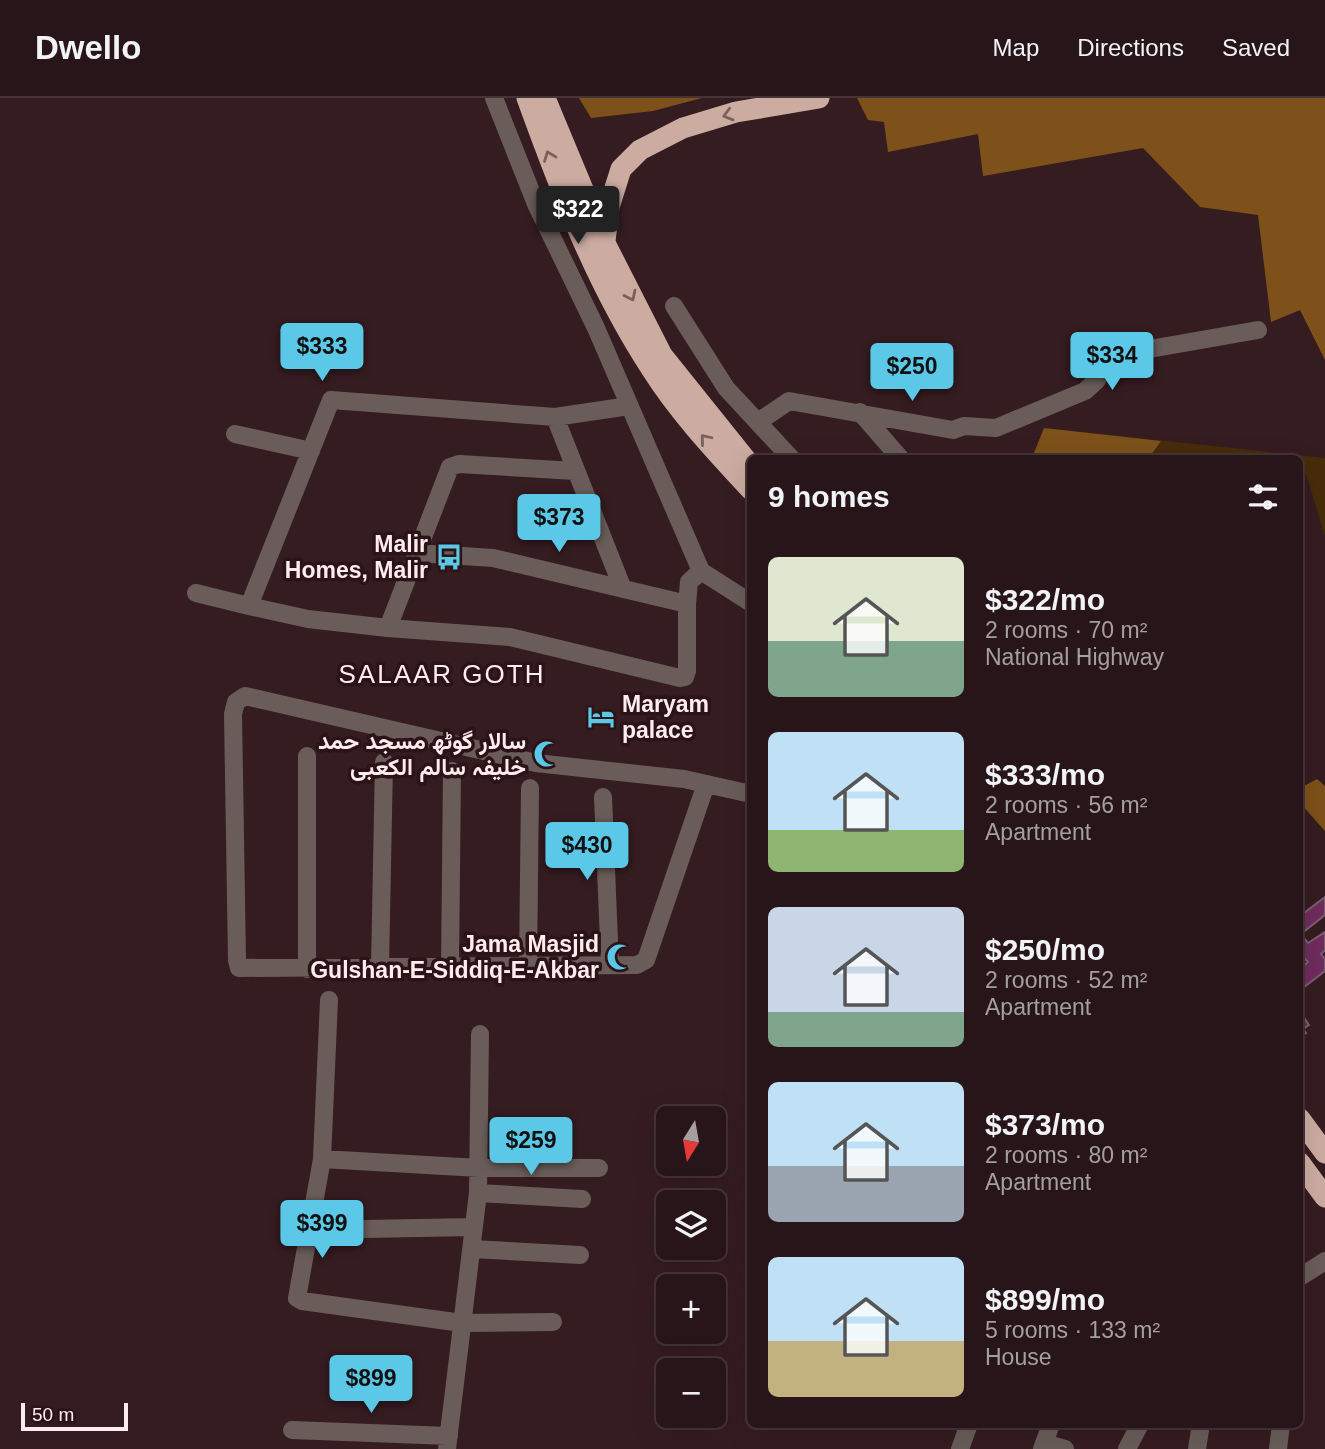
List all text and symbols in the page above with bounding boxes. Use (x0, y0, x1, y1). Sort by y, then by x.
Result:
text: Dwello (35, 29, 141, 66)
text: Map (993, 34, 1039, 61)
text: Directions (1077, 34, 1184, 61)
text: Saved (1222, 34, 1290, 61)
one-way arrow (722, 107, 734, 122)
one-way arrow (543, 150, 557, 162)
pin: $322 (537, 186, 619, 246)
text: $322 (552, 196, 604, 222)
one-way arrow (622, 288, 636, 301)
pin: $333 (281, 324, 363, 383)
pin: $334 (1071, 332, 1153, 392)
text: $333 (296, 333, 348, 359)
text: $334 (1086, 342, 1138, 368)
pin: $250 (871, 344, 953, 403)
text: $250 (886, 353, 938, 379)
one-way arrow (701, 435, 713, 448)
icon: filters (1244, 478, 1282, 516)
text: 9 homes (768, 480, 890, 513)
pin: $373 (518, 494, 600, 554)
text: $373 (533, 504, 585, 530)
place label: Malir Homes, Malir (285, 531, 428, 583)
bus stop icon: Malir Homes, Malir (434, 542, 464, 572)
text: $322/mo (985, 583, 1105, 616)
icon: home (824, 585, 908, 669)
text: 2 rooms · 70 m² (985, 617, 1147, 643)
text: National Highway (985, 644, 1164, 670)
district label: SALAAR GOTH (339, 659, 545, 689)
place label: Maryam palace (622, 691, 709, 743)
hotel icon: Maryam palace (586, 702, 616, 732)
place label: سالار گوٹھ مسجد حمد خلیفہ سالم الکعبی (318, 728, 526, 782)
mosque icon: سالار گوٹھ مسجد حمد خلیفہ سالم الکعبی (532, 739, 562, 769)
text: $333/mo (985, 758, 1105, 791)
icon: home (824, 760, 908, 844)
text: 2 rooms · 56 m² (985, 792, 1147, 818)
text: Apartment (985, 819, 1091, 845)
pin: $430 (546, 822, 628, 882)
text: $430 (561, 832, 613, 858)
place label: Jama Masjid Gulshan-E-Siddiq-E-Akbar (310, 931, 599, 983)
text: $250/mo (985, 933, 1105, 966)
icon: home (824, 935, 908, 1019)
mosque icon: Jama Masjid Gulshan-E-Siddiq-E-Akbar (605, 942, 635, 972)
text: 2 rooms · 52 m² (985, 967, 1147, 993)
text: Apartment (985, 994, 1091, 1020)
north arrow (656, 1106, 726, 1176)
map controls (656, 1106, 726, 1428)
text: $373/mo (985, 1108, 1105, 1141)
icon: home (824, 1110, 908, 1194)
pin: $259 (490, 1118, 572, 1177)
text: $259 (505, 1127, 557, 1153)
text: 2 rooms · 80 m² (985, 1142, 1147, 1168)
text: Apartment (985, 1169, 1091, 1195)
button: layers (656, 1190, 726, 1260)
pin: $399 (281, 1200, 363, 1260)
text: $399 (296, 1210, 348, 1236)
button: + (656, 1274, 726, 1344)
text: $899/mo (985, 1283, 1105, 1316)
icon: home (824, 1285, 908, 1369)
text: 5 rooms · 133 m² (985, 1317, 1160, 1343)
text: House (985, 1344, 1051, 1370)
pin: $899 (330, 1356, 412, 1415)
button: − (656, 1358, 726, 1428)
text: $899 (345, 1365, 397, 1391)
scale bar (21, 1400, 128, 1432)
text: 50 m (32, 1404, 74, 1425)

